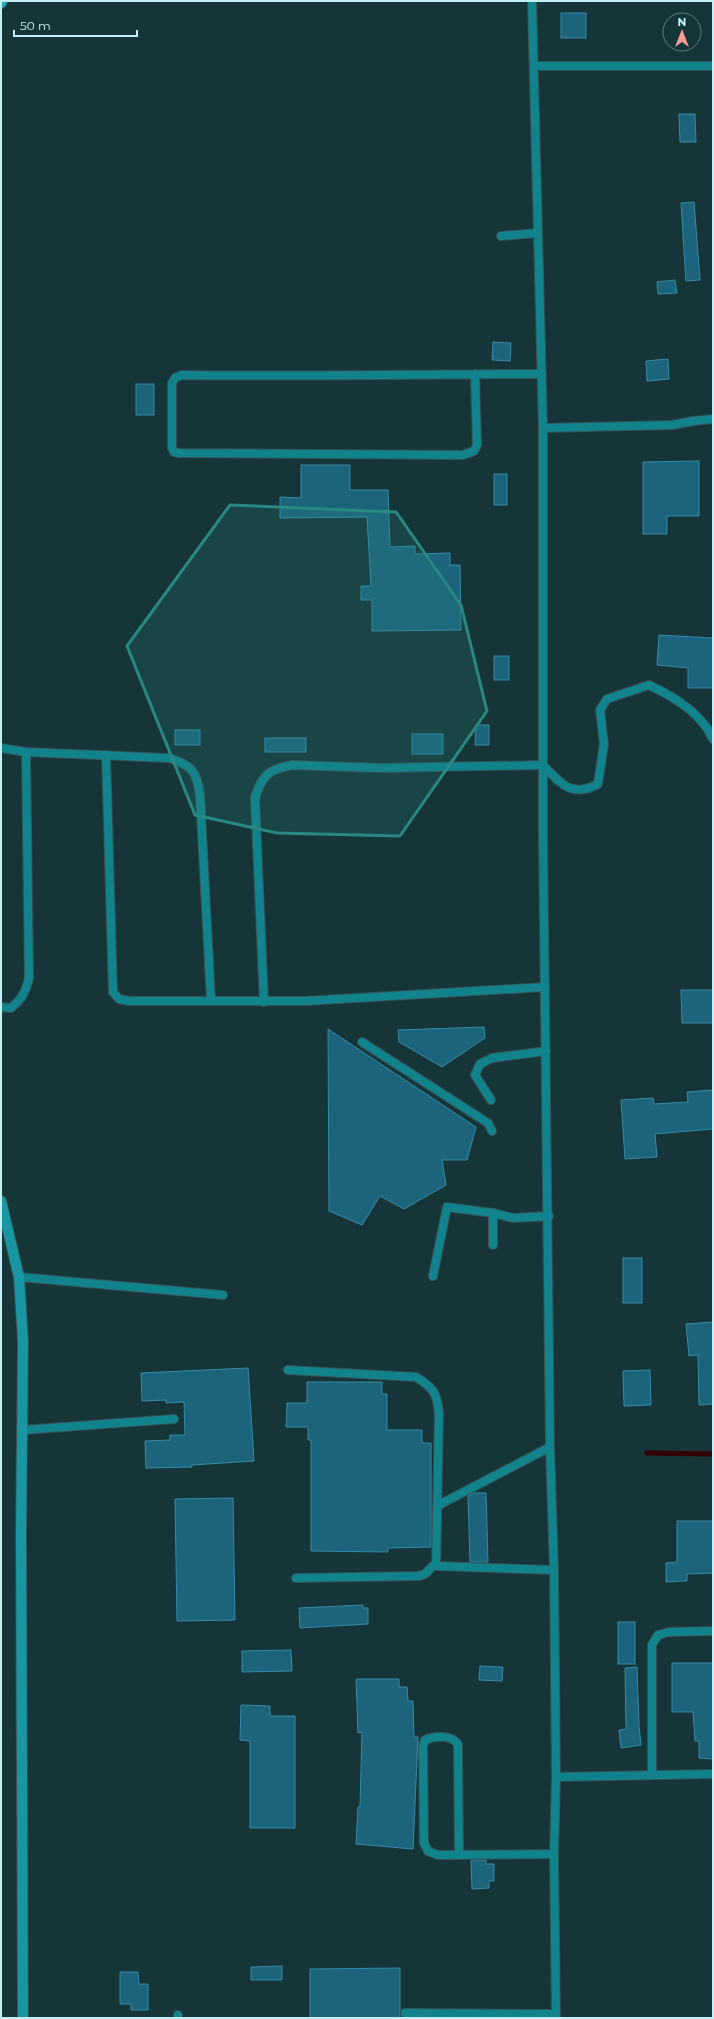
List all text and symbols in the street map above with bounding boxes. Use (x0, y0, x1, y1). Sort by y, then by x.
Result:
scale bar (14, 12, 137, 38)
north arrow (662, 12, 702, 52)
text: N (678, 15, 686, 29)
text: 50 m (20, 18, 51, 33)

